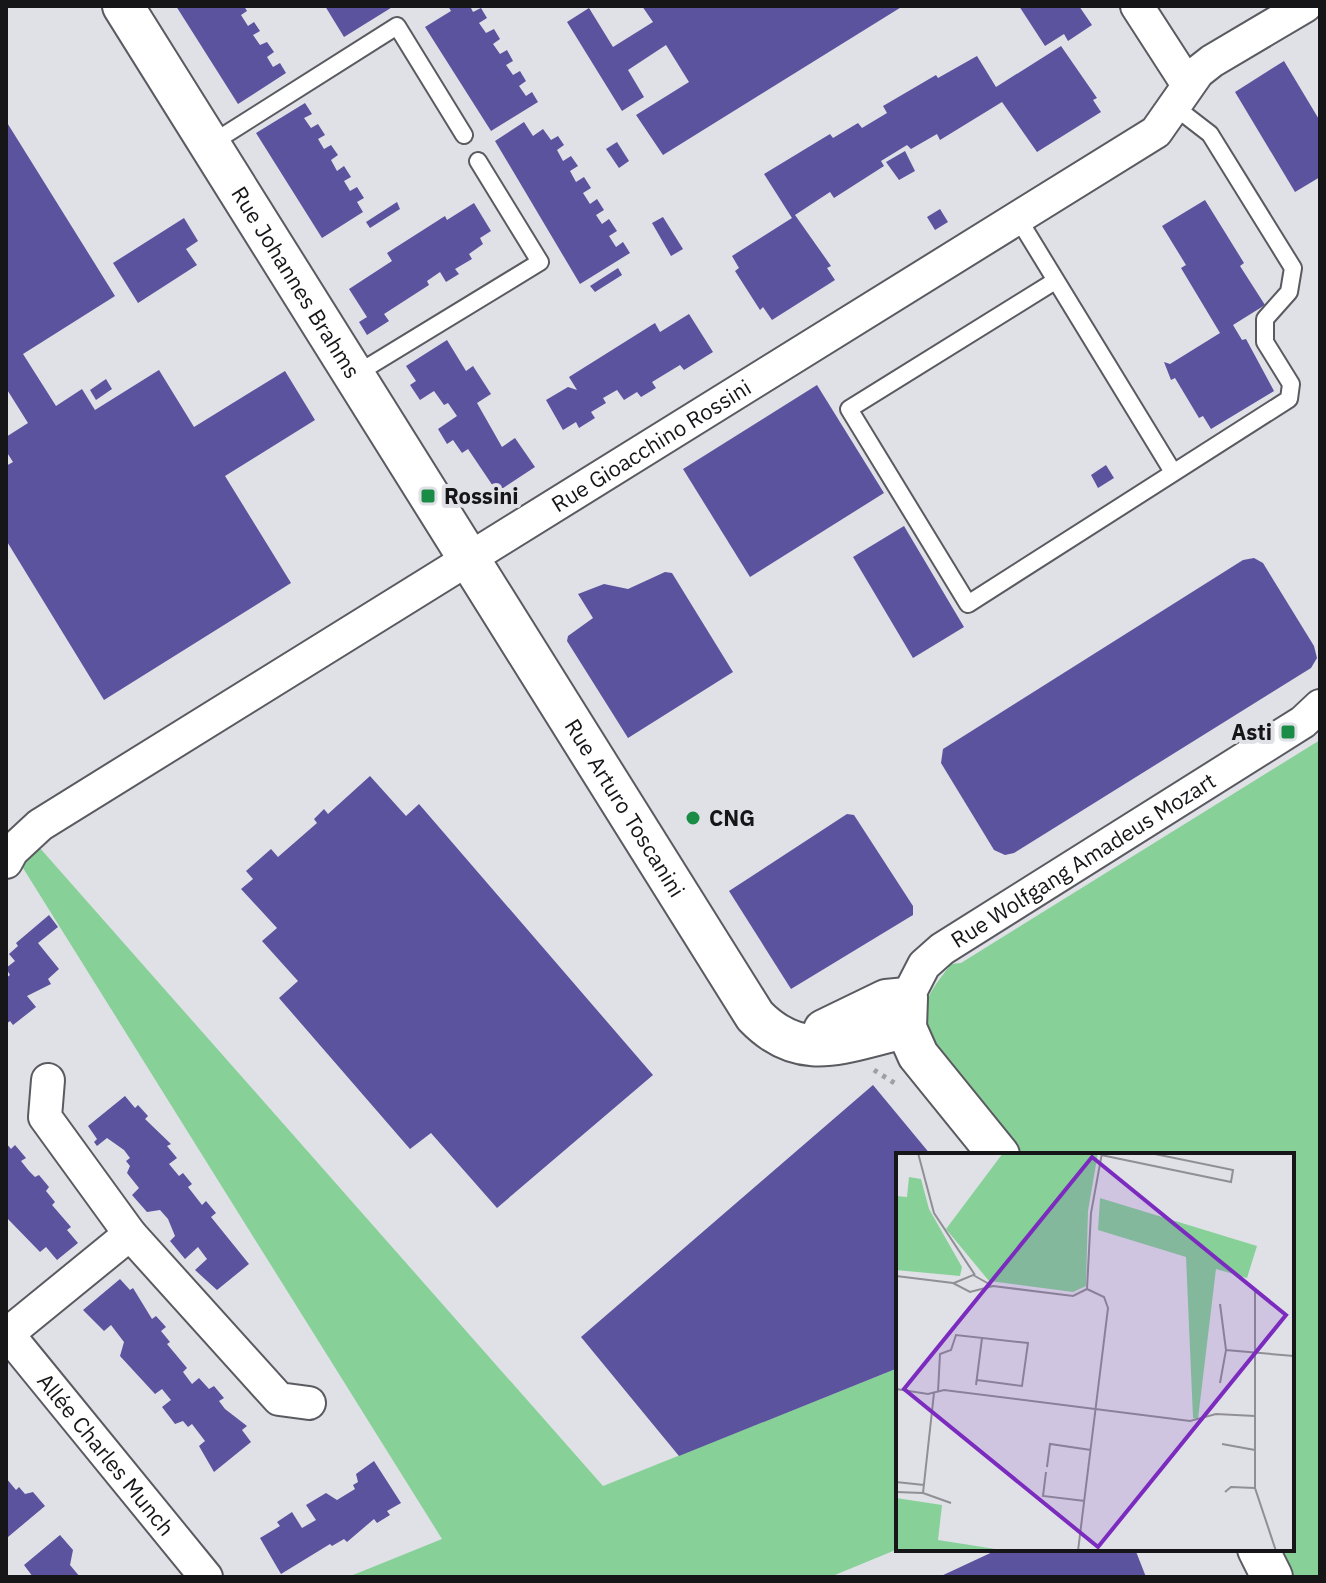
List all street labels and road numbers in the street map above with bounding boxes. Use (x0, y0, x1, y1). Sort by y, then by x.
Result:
street label: Rue Johannes Brahms (225, 181, 367, 384)
street label: Rue Gioacchino Rossini (546, 372, 756, 518)
street label: Rue Arturo Toscanini (559, 713, 692, 902)
street label: Rue Wolfgang Amadeus Mozart (945, 766, 1221, 954)
street label: Allée Charles Munch (31, 1367, 181, 1541)

